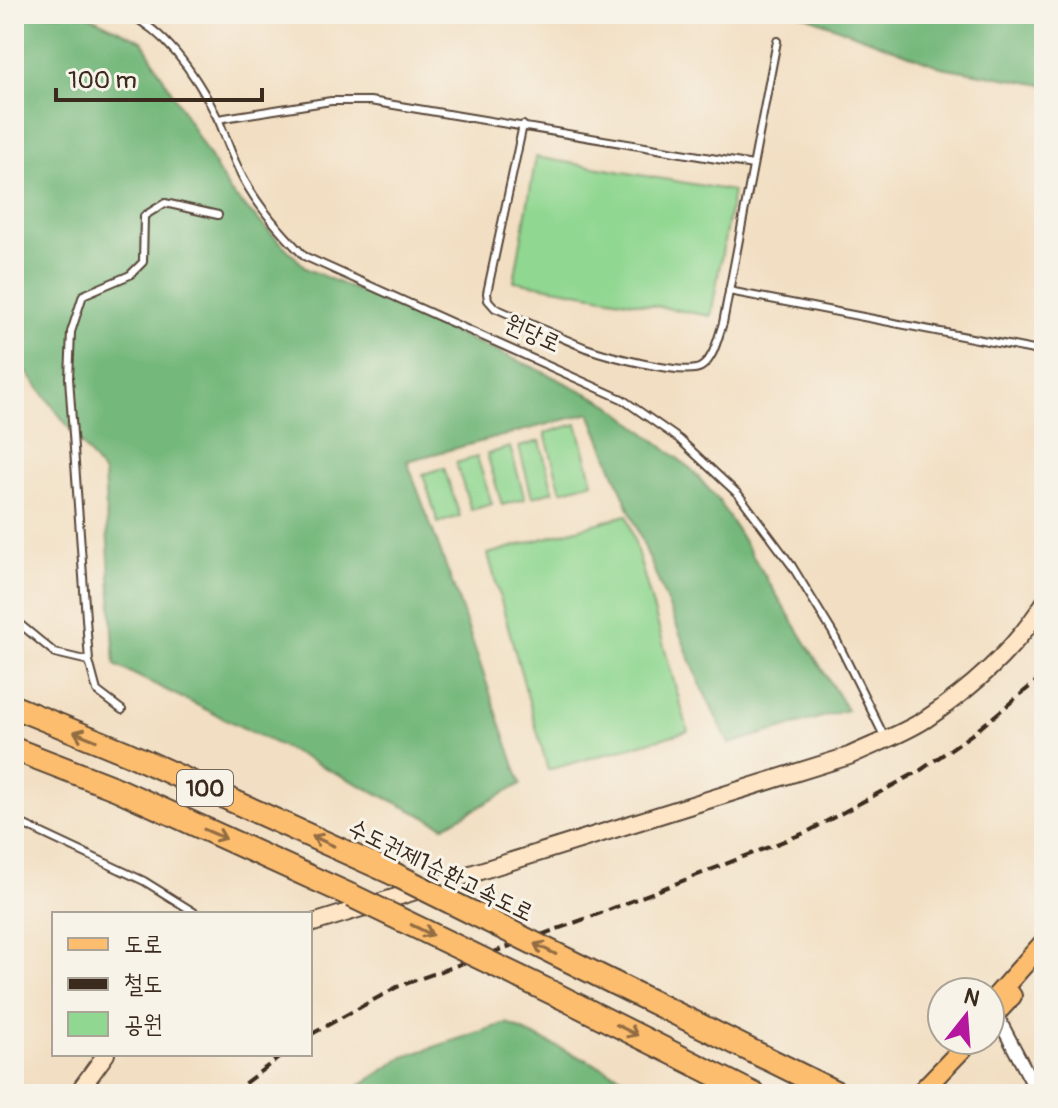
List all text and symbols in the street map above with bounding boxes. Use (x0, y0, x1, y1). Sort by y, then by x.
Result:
scale bar (56, 52, 262, 102)
text: 100 m (68, 66, 137, 95)
street label: 원당로 (500, 308, 565, 358)
one-way arrow (73, 727, 98, 742)
road number: 100 (177, 770, 233, 806)
street label: 수도권제1순환고속도로 (343, 813, 538, 928)
one-way arrow (202, 827, 227, 842)
one-way arrow (311, 833, 335, 848)
legend (52, 912, 312, 1056)
one-way arrow (410, 923, 434, 938)
text: 도로 (124, 930, 163, 959)
one-way arrow (533, 941, 557, 956)
text: 철도 (124, 970, 163, 999)
north arrow (926, 976, 1006, 1056)
text: N (960, 982, 983, 1013)
text: 공원 (124, 1010, 163, 1039)
one-way arrow (614, 1023, 638, 1039)

